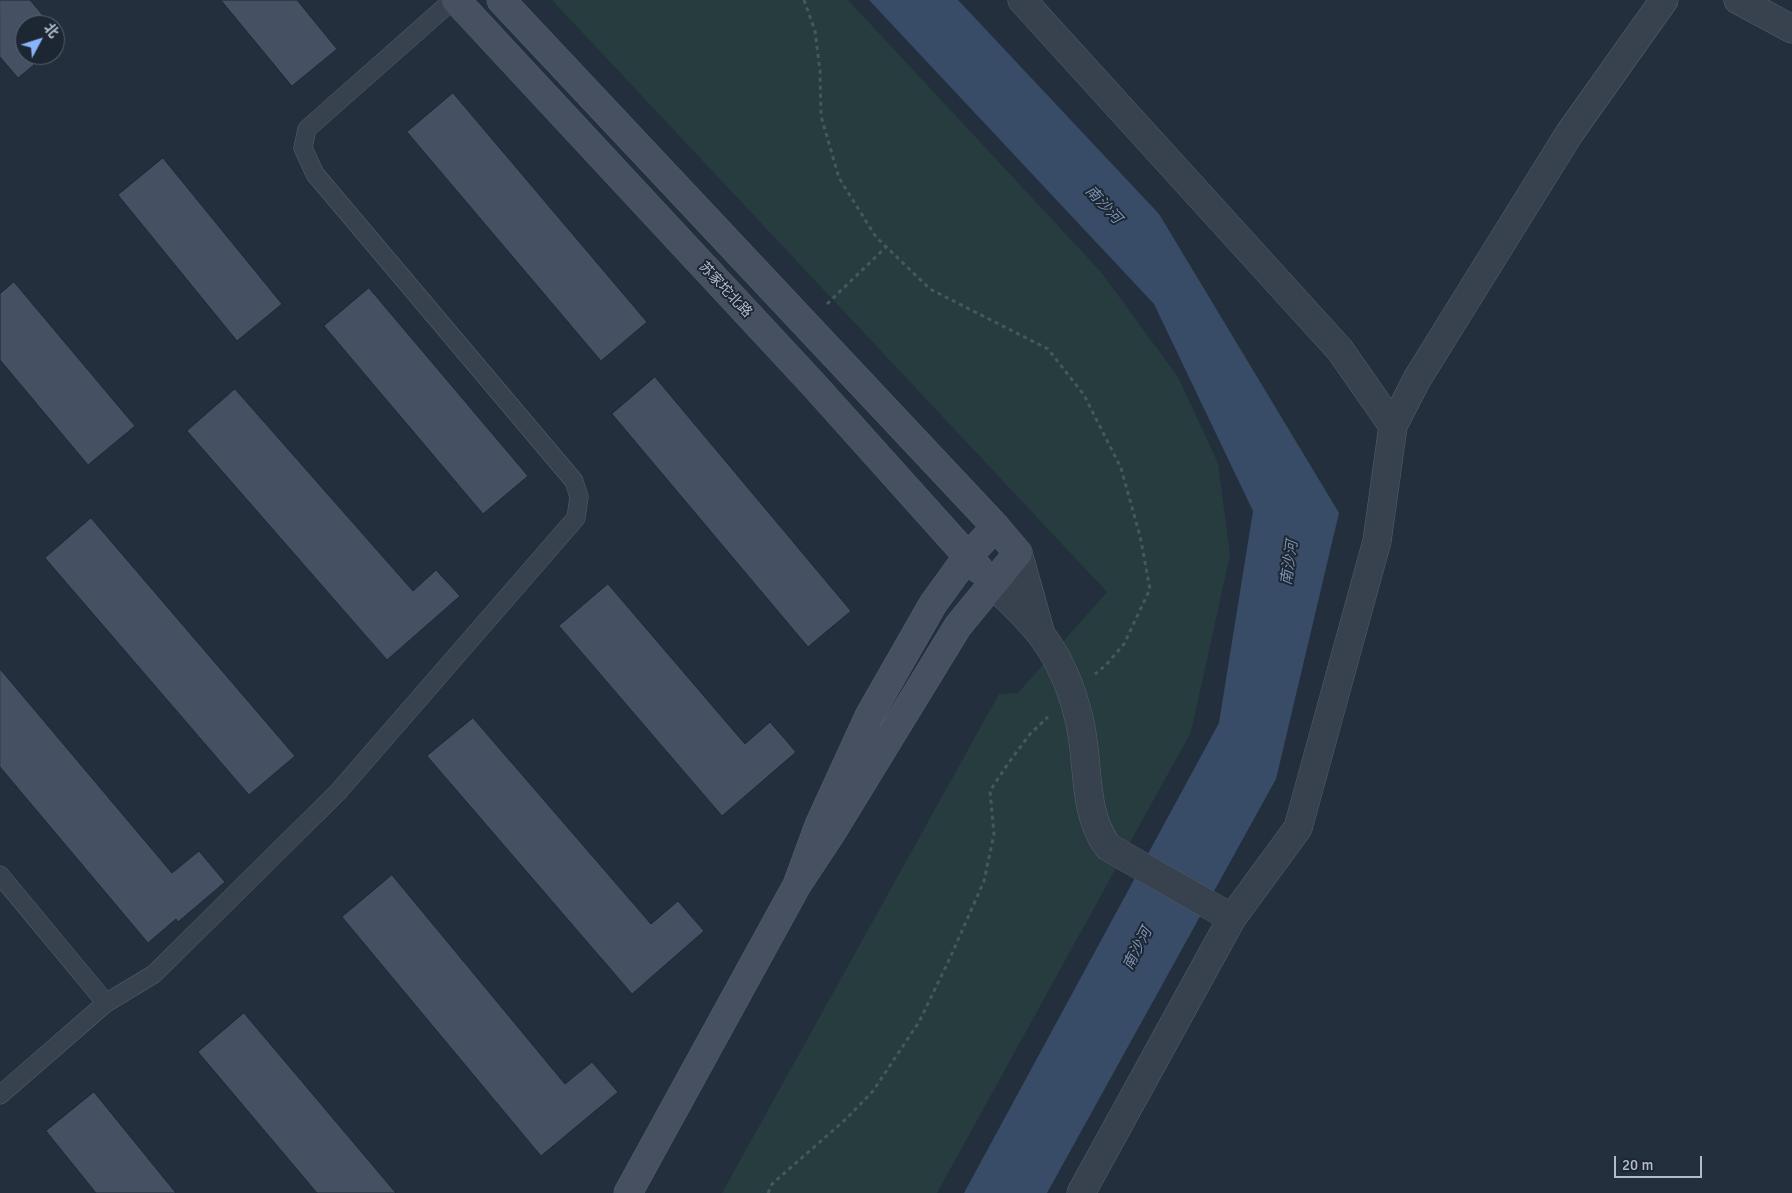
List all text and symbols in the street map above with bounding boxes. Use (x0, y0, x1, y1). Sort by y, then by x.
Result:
north arrow (15, 15, 65, 65)
text: 北 (40, 20, 62, 42)
water label: 南沙河 (1081, 182, 1125, 228)
street label: 苏家坨北路 (695, 259, 755, 321)
water label: 南沙河 (1278, 539, 1302, 587)
water label: 南沙河 (1120, 925, 1156, 973)
scale bar (1617, 1146, 1704, 1178)
text: 20 m (1622, 1156, 1653, 1174)

